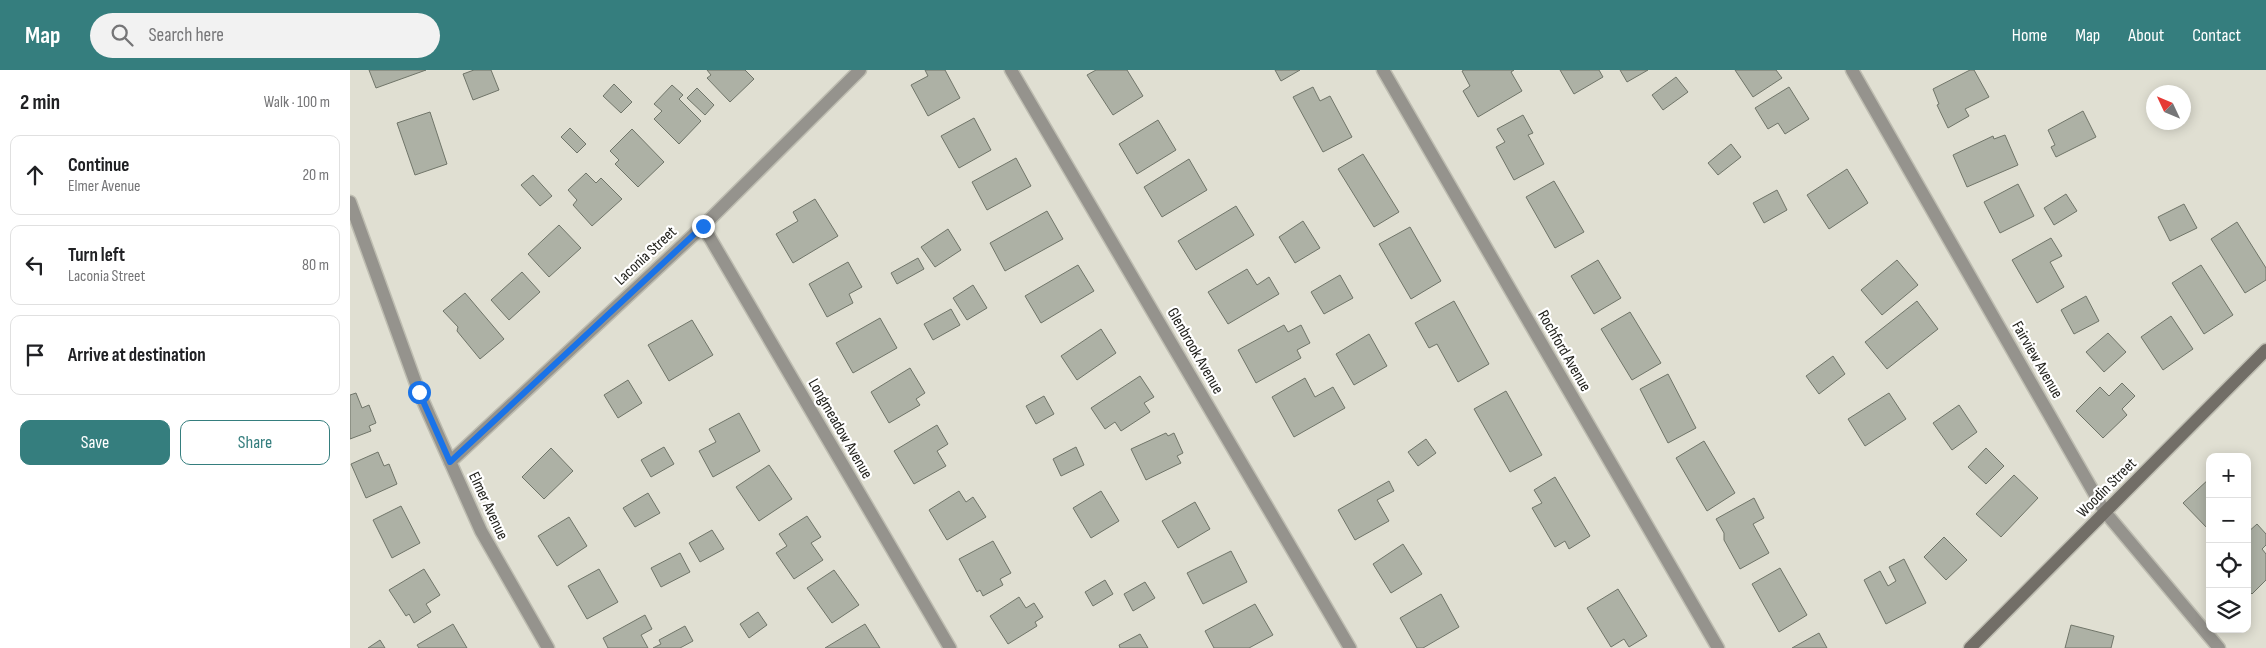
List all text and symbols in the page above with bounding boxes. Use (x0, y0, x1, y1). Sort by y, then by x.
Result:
search box (90, 13, 440, 58)
text: Map (25, 21, 60, 50)
icon: search (108, 21, 136, 49)
text: Search here (148, 24, 224, 47)
text: Home (2012, 25, 2047, 46)
text: Map (2075, 25, 2100, 46)
text: About (2128, 25, 2164, 46)
text: Contact (2192, 25, 2241, 46)
north arrow (2146, 85, 2191, 130)
text: 2 min (20, 90, 60, 115)
text: Walk · 100 m (264, 93, 330, 112)
text: Continue (68, 154, 129, 177)
icon: ahead (21, 161, 49, 189)
text: 20 m (302, 166, 329, 185)
text: Elmer Avenue (68, 177, 141, 196)
route end (692, 215, 715, 238)
street label: Laconia Street (611, 223, 681, 289)
text: Turn left (68, 244, 125, 267)
icon: left (21, 251, 49, 279)
text: 80 m (302, 256, 329, 275)
text: Laconia Street (68, 267, 145, 286)
street label: Glenbrook Avenue (1163, 305, 1227, 397)
street label: Rochford Avenue (1533, 307, 1595, 395)
street label: Fairview Avenue (2007, 318, 2067, 402)
icon: arrive (21, 341, 49, 369)
text: Arrive at destination (68, 344, 206, 367)
street label: Longmeadow Avenue (804, 376, 876, 482)
route start (408, 381, 431, 404)
button: Save (20, 420, 170, 465)
button: Share (180, 420, 330, 465)
map controls (2206, 453, 2251, 633)
button: + (2206, 453, 2251, 498)
street label: Woodin Street (2073, 454, 2141, 522)
street label: Elmer Avenue (464, 469, 512, 543)
button: − (2206, 498, 2251, 543)
button: locate (2206, 543, 2251, 588)
button: layers (2206, 588, 2251, 633)

